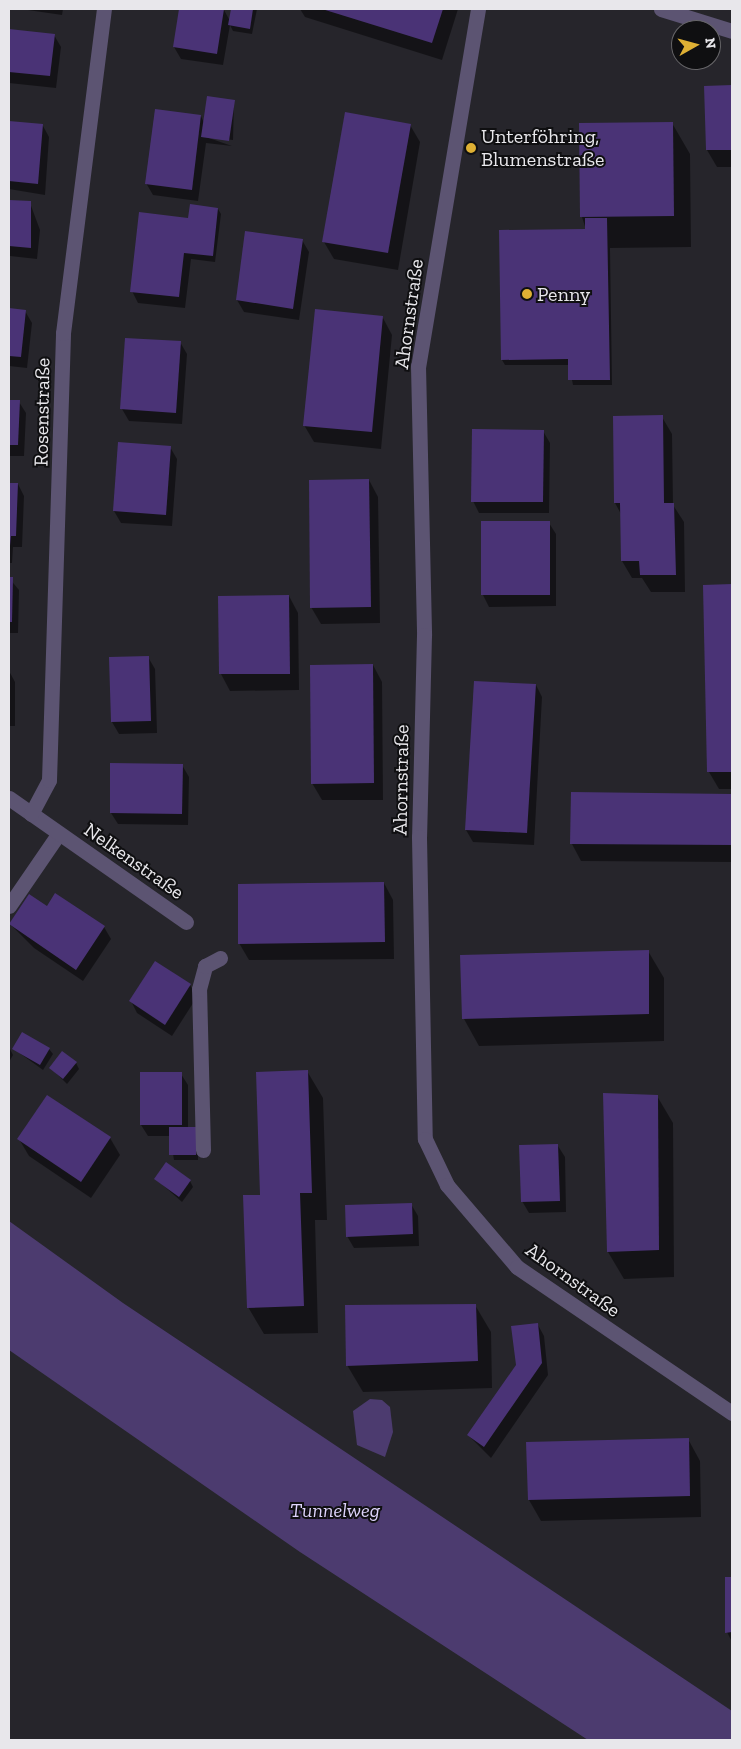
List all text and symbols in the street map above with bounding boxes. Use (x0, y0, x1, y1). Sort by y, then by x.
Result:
north arrow (671, 20, 721, 70)
text: N (701, 37, 719, 50)
place label: Unterföhring, Blumenstraße (481, 124, 604, 171)
marker: Unterföhring, Blumenstraße (465, 142, 477, 154)
street label: Ahornstraße (389, 257, 429, 371)
place label: Penny (537, 282, 590, 306)
marker: Penny (521, 288, 533, 300)
street label: Rosenstraße (29, 357, 55, 467)
street label: Ahornstraße (388, 724, 414, 836)
street label: Nelkenstraße (79, 818, 189, 904)
street label: Ahornstraße (521, 1238, 625, 1322)
park label: Tunnelweg (290, 1498, 380, 1522)

